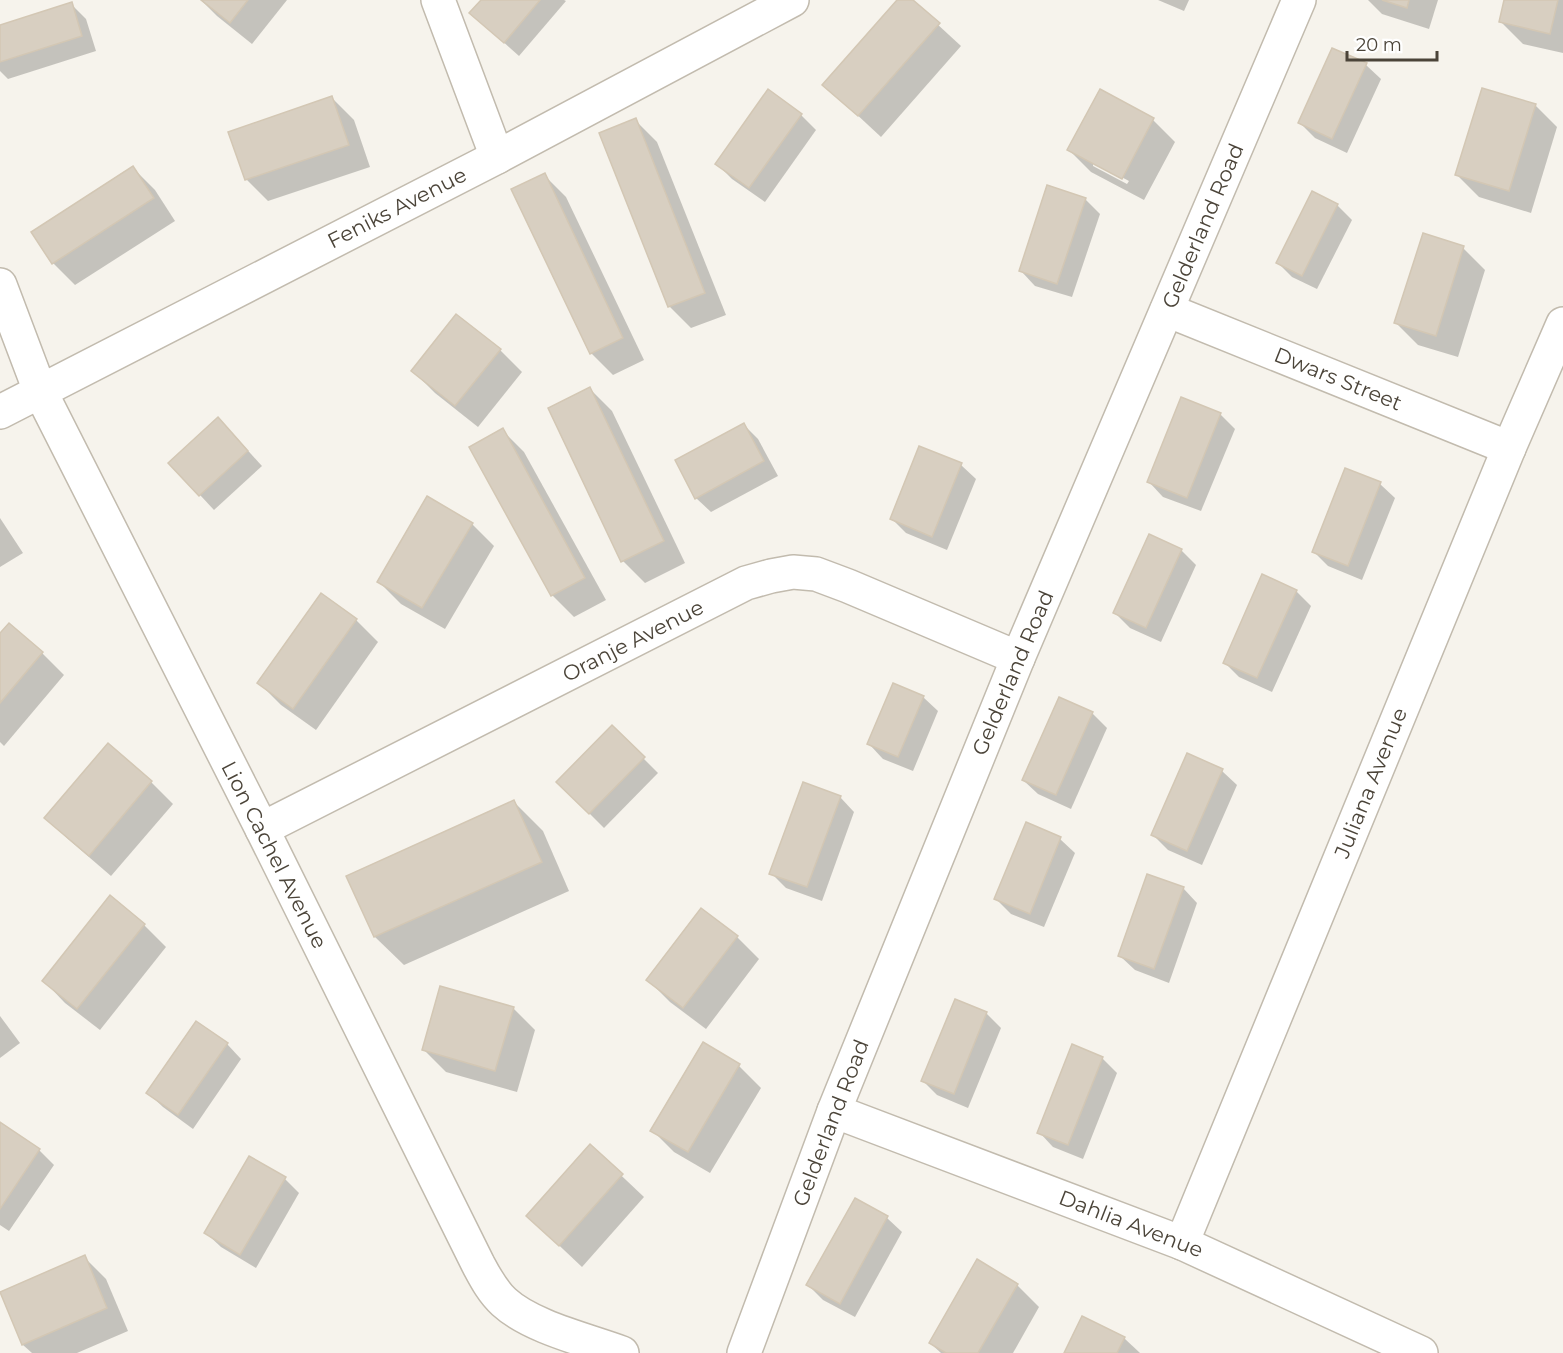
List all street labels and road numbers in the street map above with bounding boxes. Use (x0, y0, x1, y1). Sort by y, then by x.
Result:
street label: Gelderland Road (1157, 140, 1249, 312)
street label: Feniks Avenue (323, 162, 470, 253)
street label: Dwars Street (1271, 342, 1406, 415)
street label: Gelderland Road (967, 587, 1059, 759)
street label: Oranje Avenue (558, 594, 707, 687)
street label: Juliana Avenue (1329, 704, 1412, 862)
street label: Lion Cachel Avenue (216, 757, 333, 953)
street label: Gelderland Road (787, 1036, 874, 1210)
street label: Dahlia Avenue (1056, 1185, 1207, 1263)

